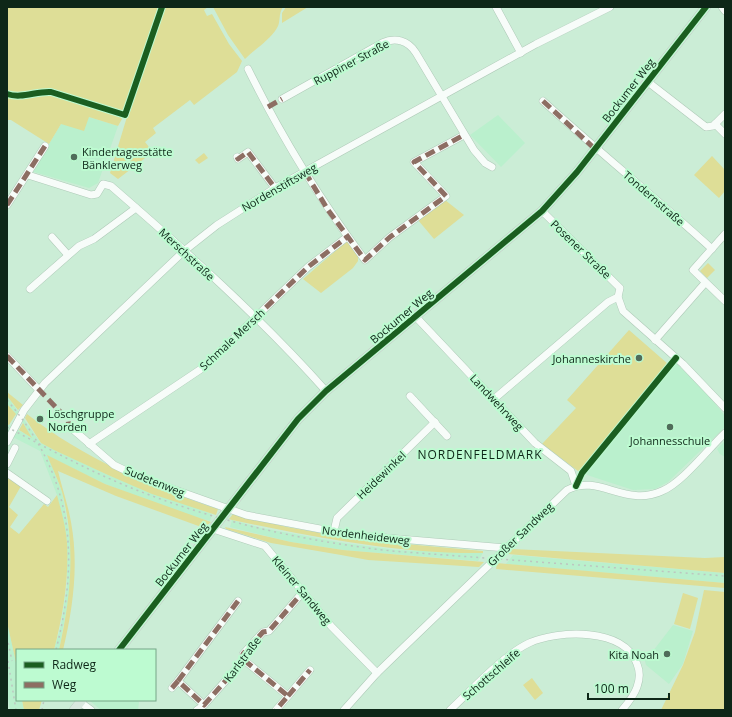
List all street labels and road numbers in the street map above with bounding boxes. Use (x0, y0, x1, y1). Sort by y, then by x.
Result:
street label: Ruppiner Straße (311, 36, 391, 88)
street label: Bockumer Weg (598, 55, 658, 125)
street label: Nordenstiftsweg (239, 159, 319, 215)
street label: Tondernstraße (620, 167, 688, 229)
street label: Posener Straße (548, 216, 614, 282)
street label: Merschstraße (156, 224, 218, 284)
street label: Bockumer Weg (366, 285, 436, 347)
street label: Schmale Mersch (196, 305, 268, 373)
street label: Landwehrweg (467, 371, 527, 433)
street label: Heidewinkel (353, 448, 409, 502)
street label: Sudetenweg (123, 462, 187, 500)
street label: Großer Sandweg (484, 499, 556, 569)
street label: Bockumer Weg (151, 519, 211, 589)
street label: Nordenheideweg (321, 522, 411, 548)
street label: Kleiner Sandweg (269, 553, 335, 627)
street label: Karlstraße (220, 633, 264, 685)
street label: Schottschleife (459, 645, 523, 703)

